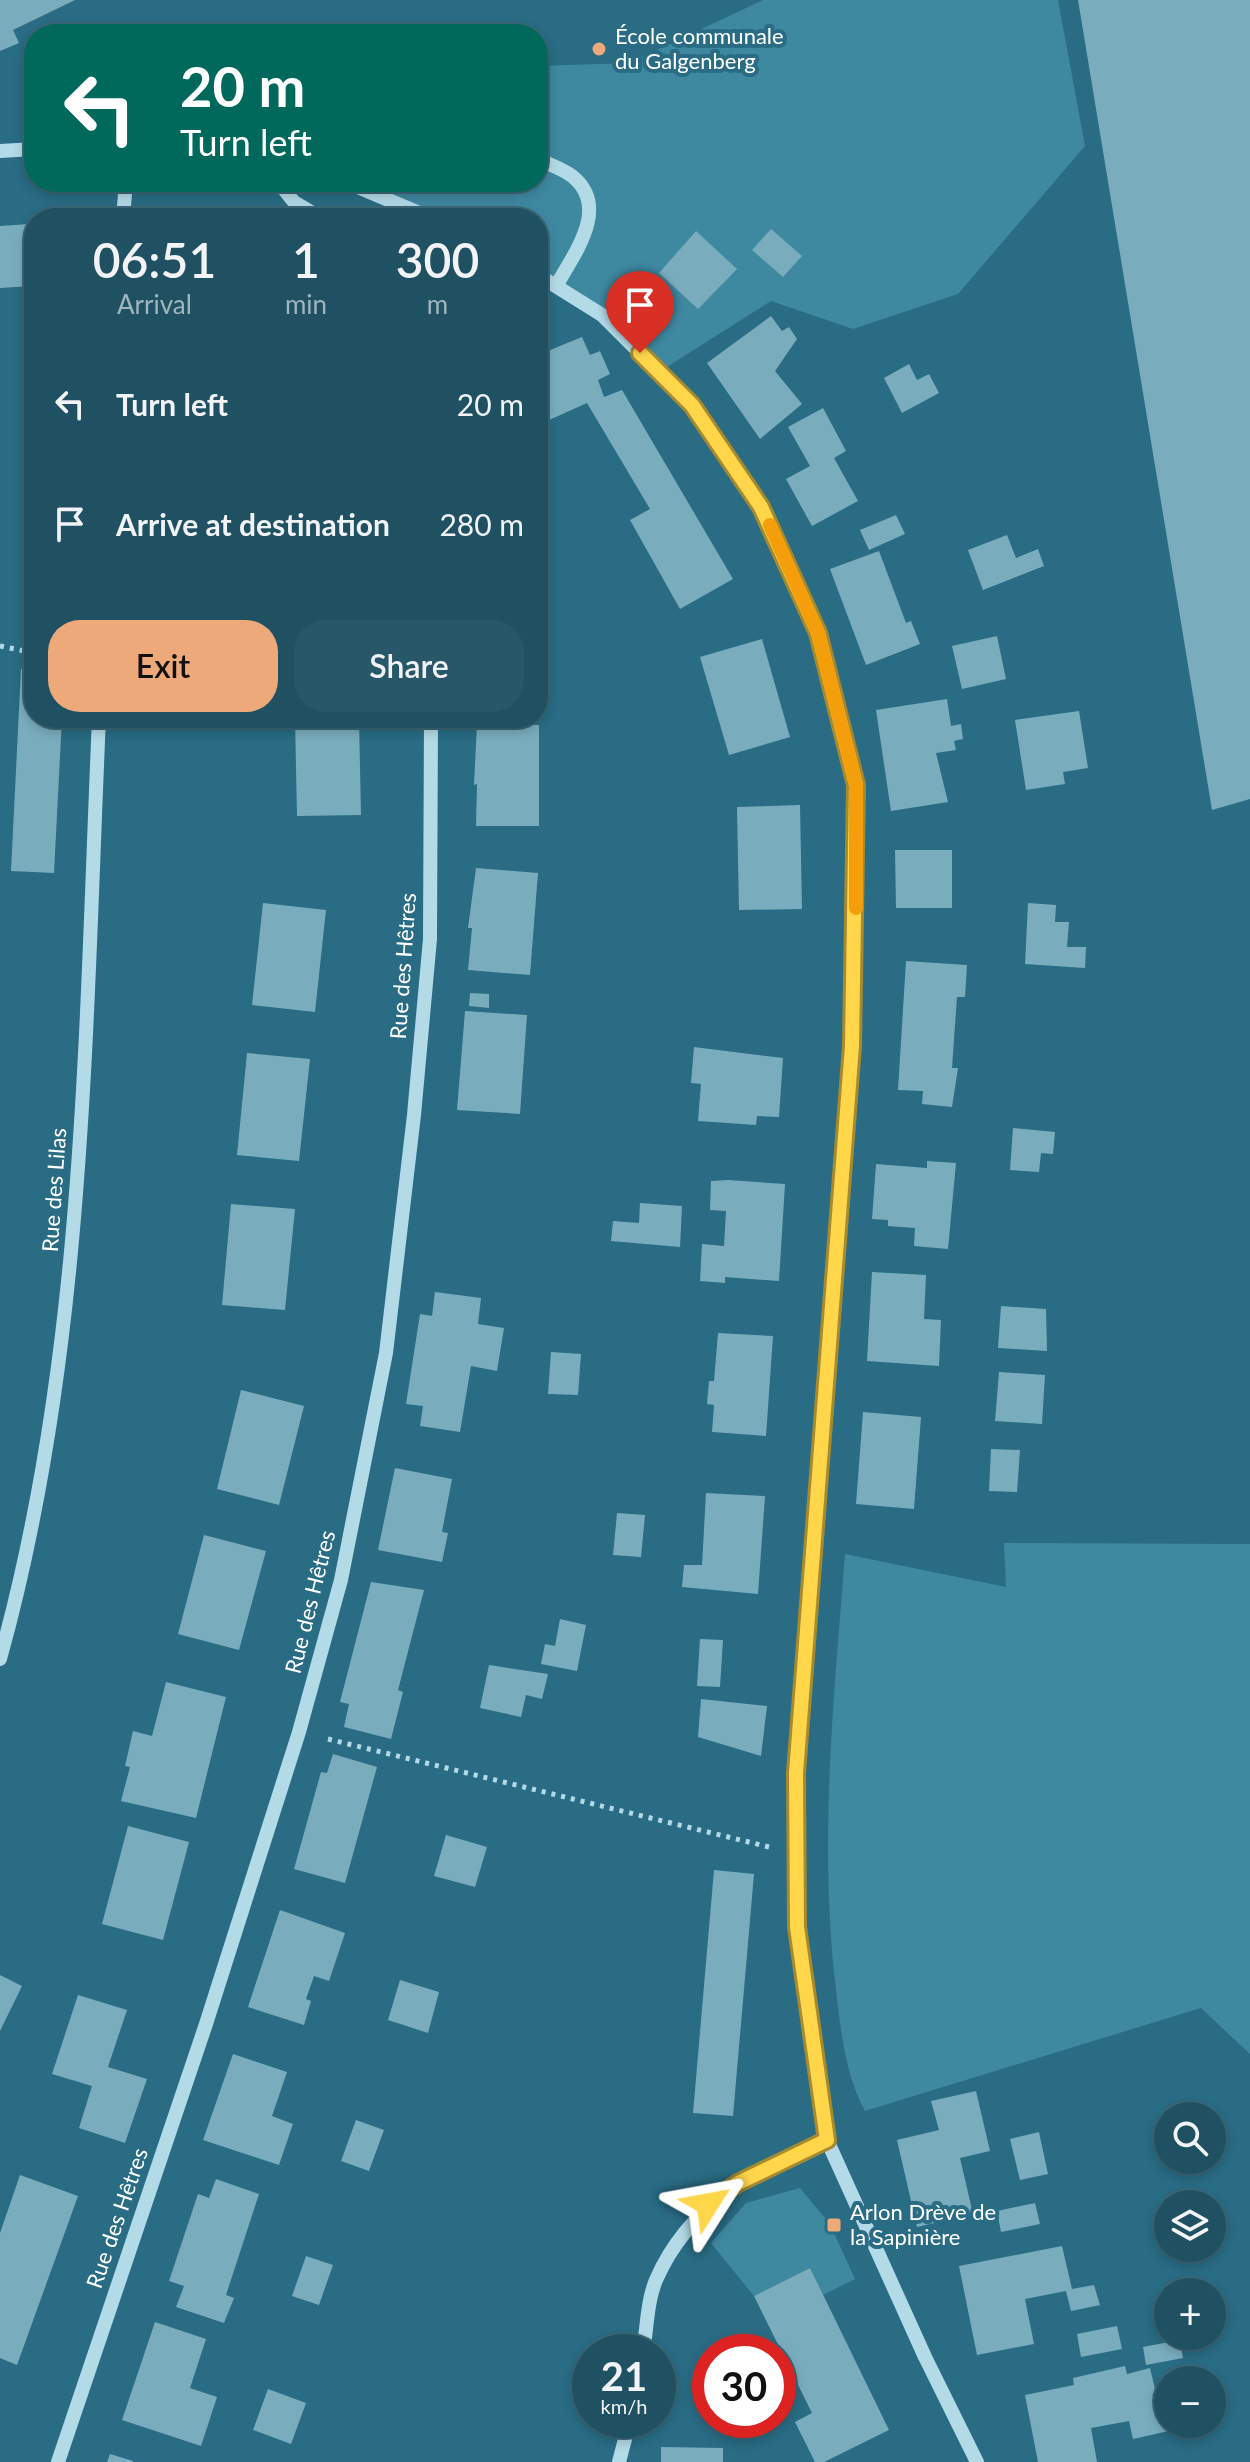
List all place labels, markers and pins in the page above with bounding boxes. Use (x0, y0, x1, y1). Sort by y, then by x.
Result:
place label: École communale du Galgenberg (615, 22, 784, 74)
marker: École communale du Galgenberg (590, 40, 608, 58)
pin (606, 271, 674, 353)
place label: Arlon Drève de la Sapinière (850, 2198, 996, 2250)
marker: Arlon Drève de la Sapinière (825, 2216, 843, 2234)

